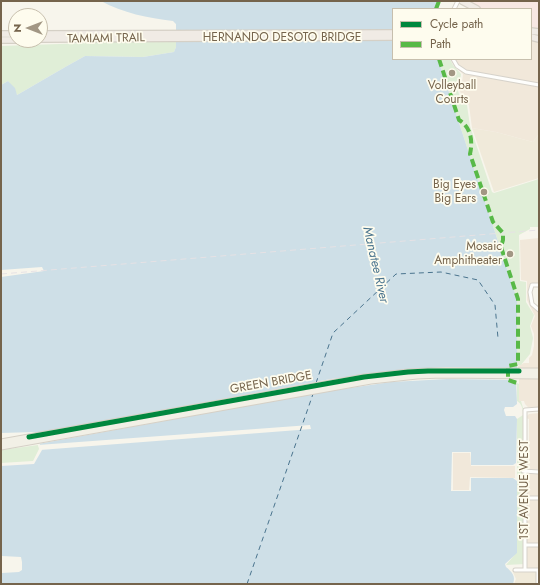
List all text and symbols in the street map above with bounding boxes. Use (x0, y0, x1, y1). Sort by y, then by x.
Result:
north arrow (8, 8, 48, 48)
legend (392, 8, 532, 60)
text: Cycle path (430, 15, 483, 33)
text: N (9, 24, 25, 32)
street label: TAMIAMI TRAIL (67, 31, 145, 47)
street label: HERNANDO DESOTO BRIDGE (203, 31, 361, 45)
text: Path (430, 35, 451, 53)
marker: Volleyball Courts (447, 68, 457, 78)
place label: Volleyball Courts (428, 79, 476, 107)
place label: Big Eyes Big Ears (433, 178, 476, 206)
marker: Big Eyes Big Ears (479, 187, 489, 197)
water label: Manatee River (359, 225, 391, 305)
place label: Mosaic Amphitheater (434, 240, 502, 268)
marker: Mosaic Amphitheater (505, 249, 515, 259)
street label: GREEN BRIDGE (229, 369, 313, 397)
street label: 1ST AVENUE WEST (518, 440, 532, 540)

